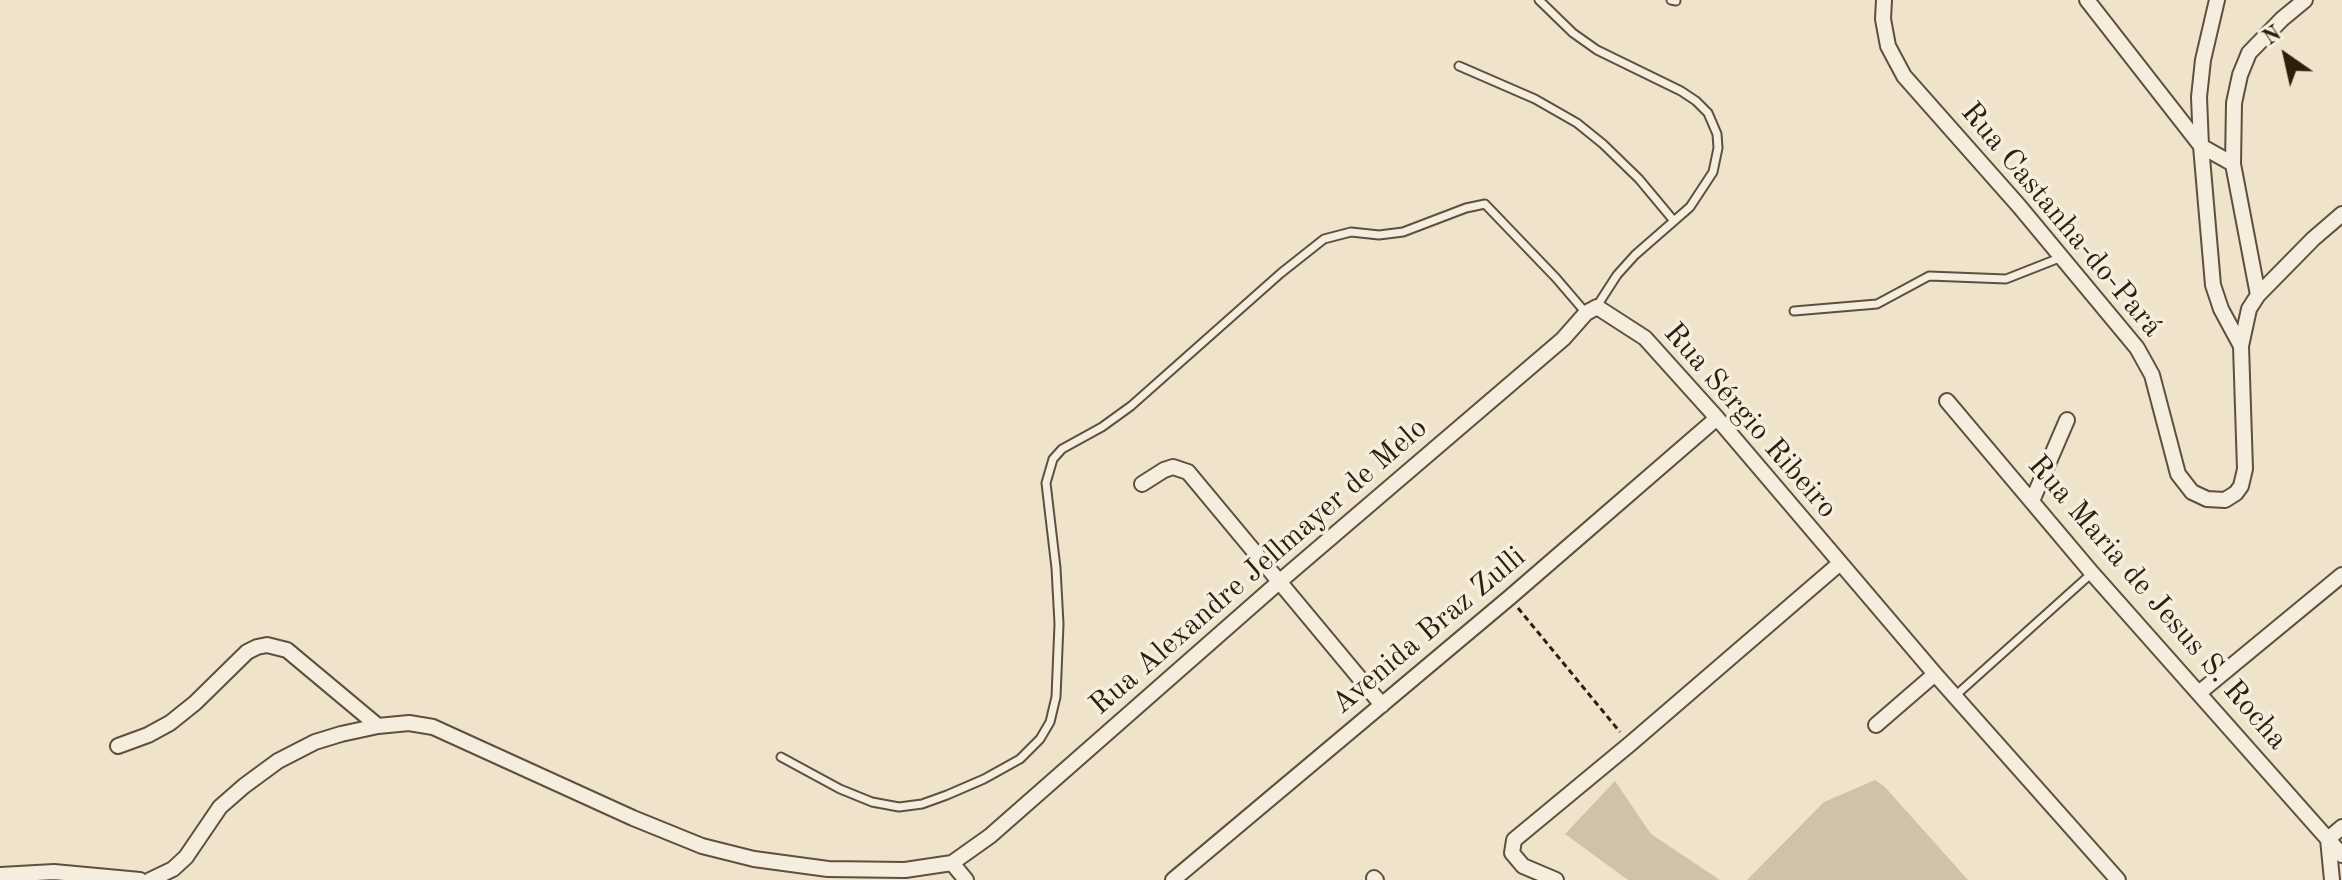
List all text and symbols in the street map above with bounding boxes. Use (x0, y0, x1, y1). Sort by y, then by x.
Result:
north arrow (2246, 16, 2326, 96)
text: N (2259, 22, 2286, 50)
street label: Rua Castanha-do-Pará (1952, 95, 2170, 345)
street label: Rua Sérgio Ribeiro (1655, 316, 1845, 526)
street label: Rua Alexandre Jellmayer de Melo (1083, 411, 1435, 723)
street label: Rua Maria de Jesus S. Rocha (2019, 448, 2295, 758)
street label: Avenida Braz Zulli (1325, 540, 1533, 722)

